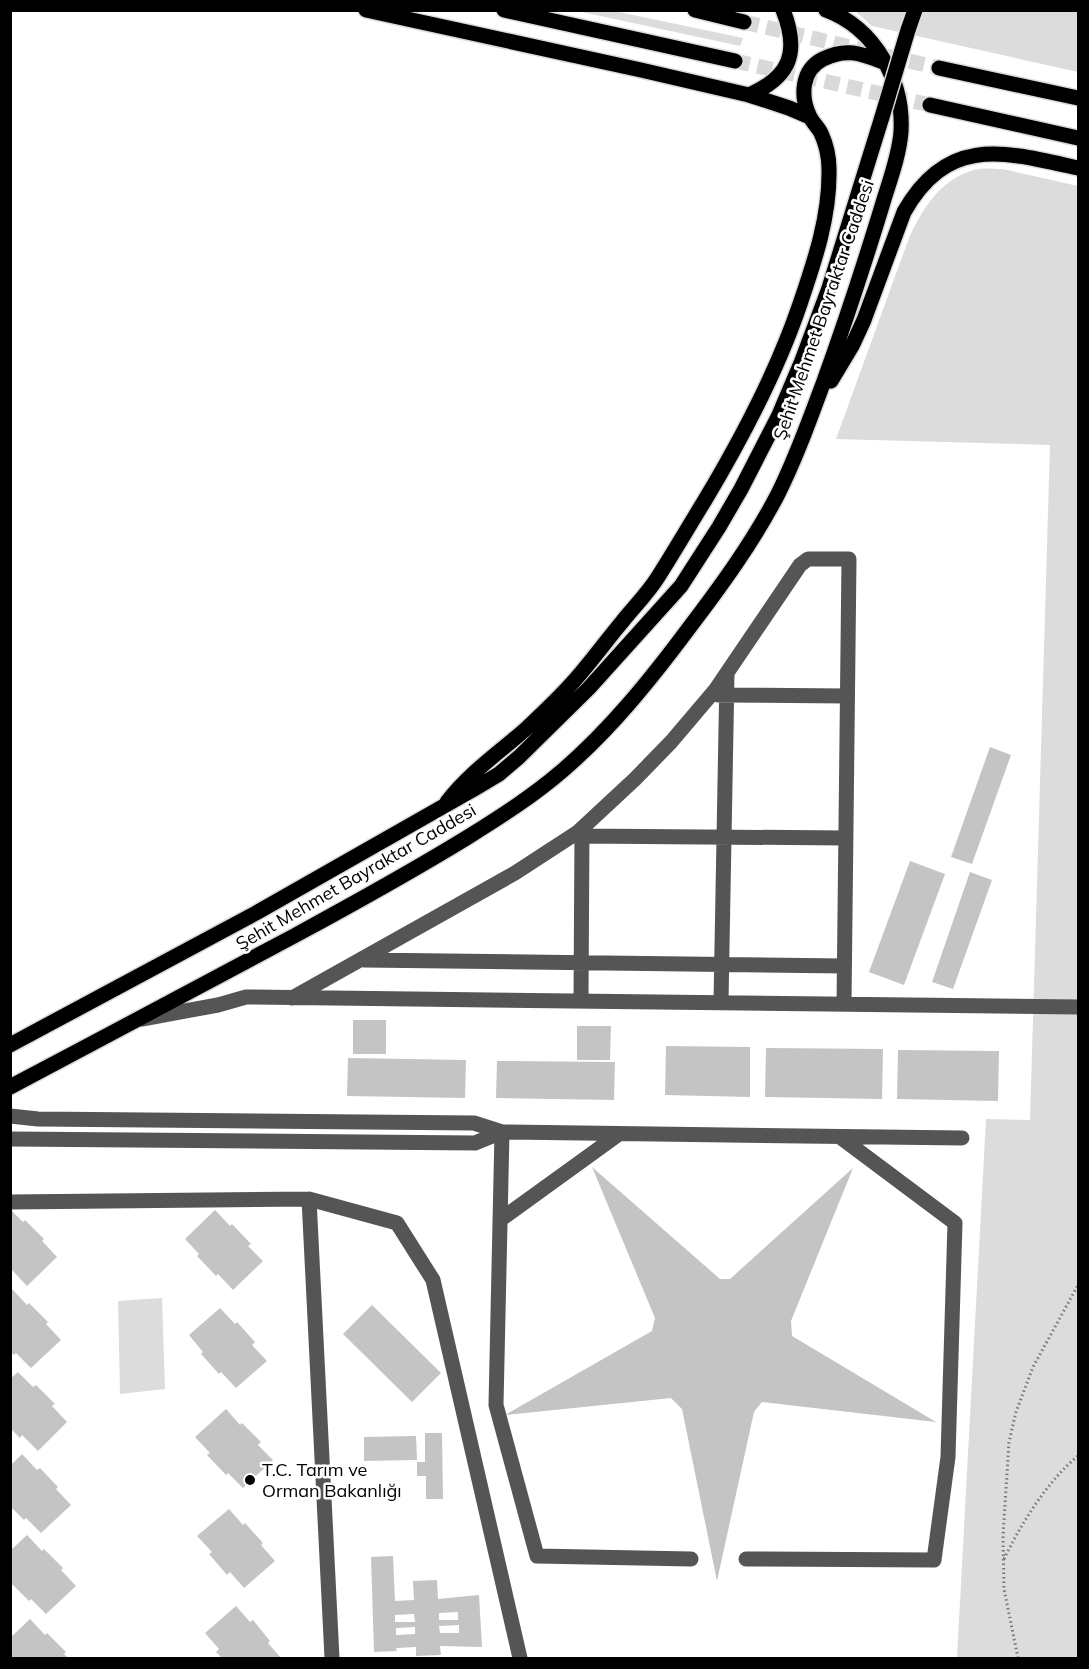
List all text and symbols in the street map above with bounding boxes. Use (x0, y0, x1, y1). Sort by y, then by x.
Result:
street label: Şehit Mehmet Bayraktar Caddesi (768, 177, 879, 443)
street label: Şehit Mehmet Bayraktar Caddesi (231, 798, 480, 955)
place label: T.C. Tarım ve Orman Bakanlığı (262, 1458, 402, 1502)
marker: T.C. Tarım ve Orman Bakanlığı (243, 1473, 257, 1487)

